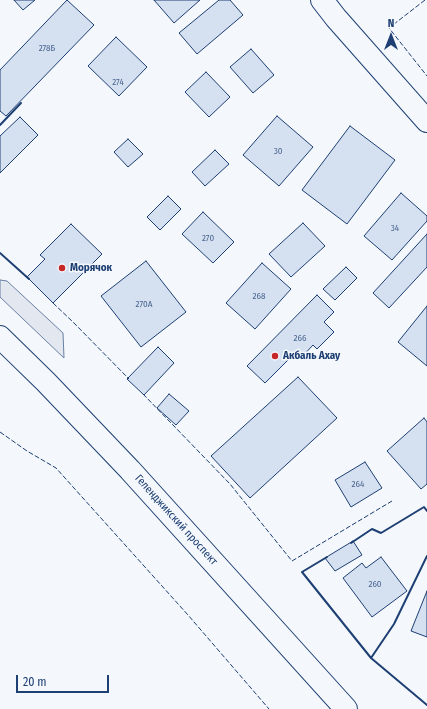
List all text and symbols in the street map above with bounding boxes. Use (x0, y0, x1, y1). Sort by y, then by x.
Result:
north arrow (371, 16, 411, 56)
text: N (388, 17, 394, 30)
house number: 278Б (39, 43, 55, 53)
house number: 274 (112, 77, 124, 87)
house number: 30 (274, 146, 282, 156)
house number: 34 (391, 223, 399, 233)
house number: 270 (202, 233, 214, 243)
place label: Морячок (70, 261, 112, 275)
marker: Морячок (57, 263, 67, 273)
house number: 268 (253, 291, 265, 301)
house number: 270А (136, 299, 152, 309)
house number: 266 (294, 333, 306, 343)
place label: Акбаль Ахау (283, 349, 340, 363)
marker: Акбаль Ахау (270, 351, 280, 361)
street label: Геленджикский проспект (132, 472, 220, 568)
house number: 264 (352, 479, 364, 489)
house number: 260 (368, 579, 382, 589)
scale bar (18, 667, 111, 693)
text: 20 m (23, 675, 47, 689)

